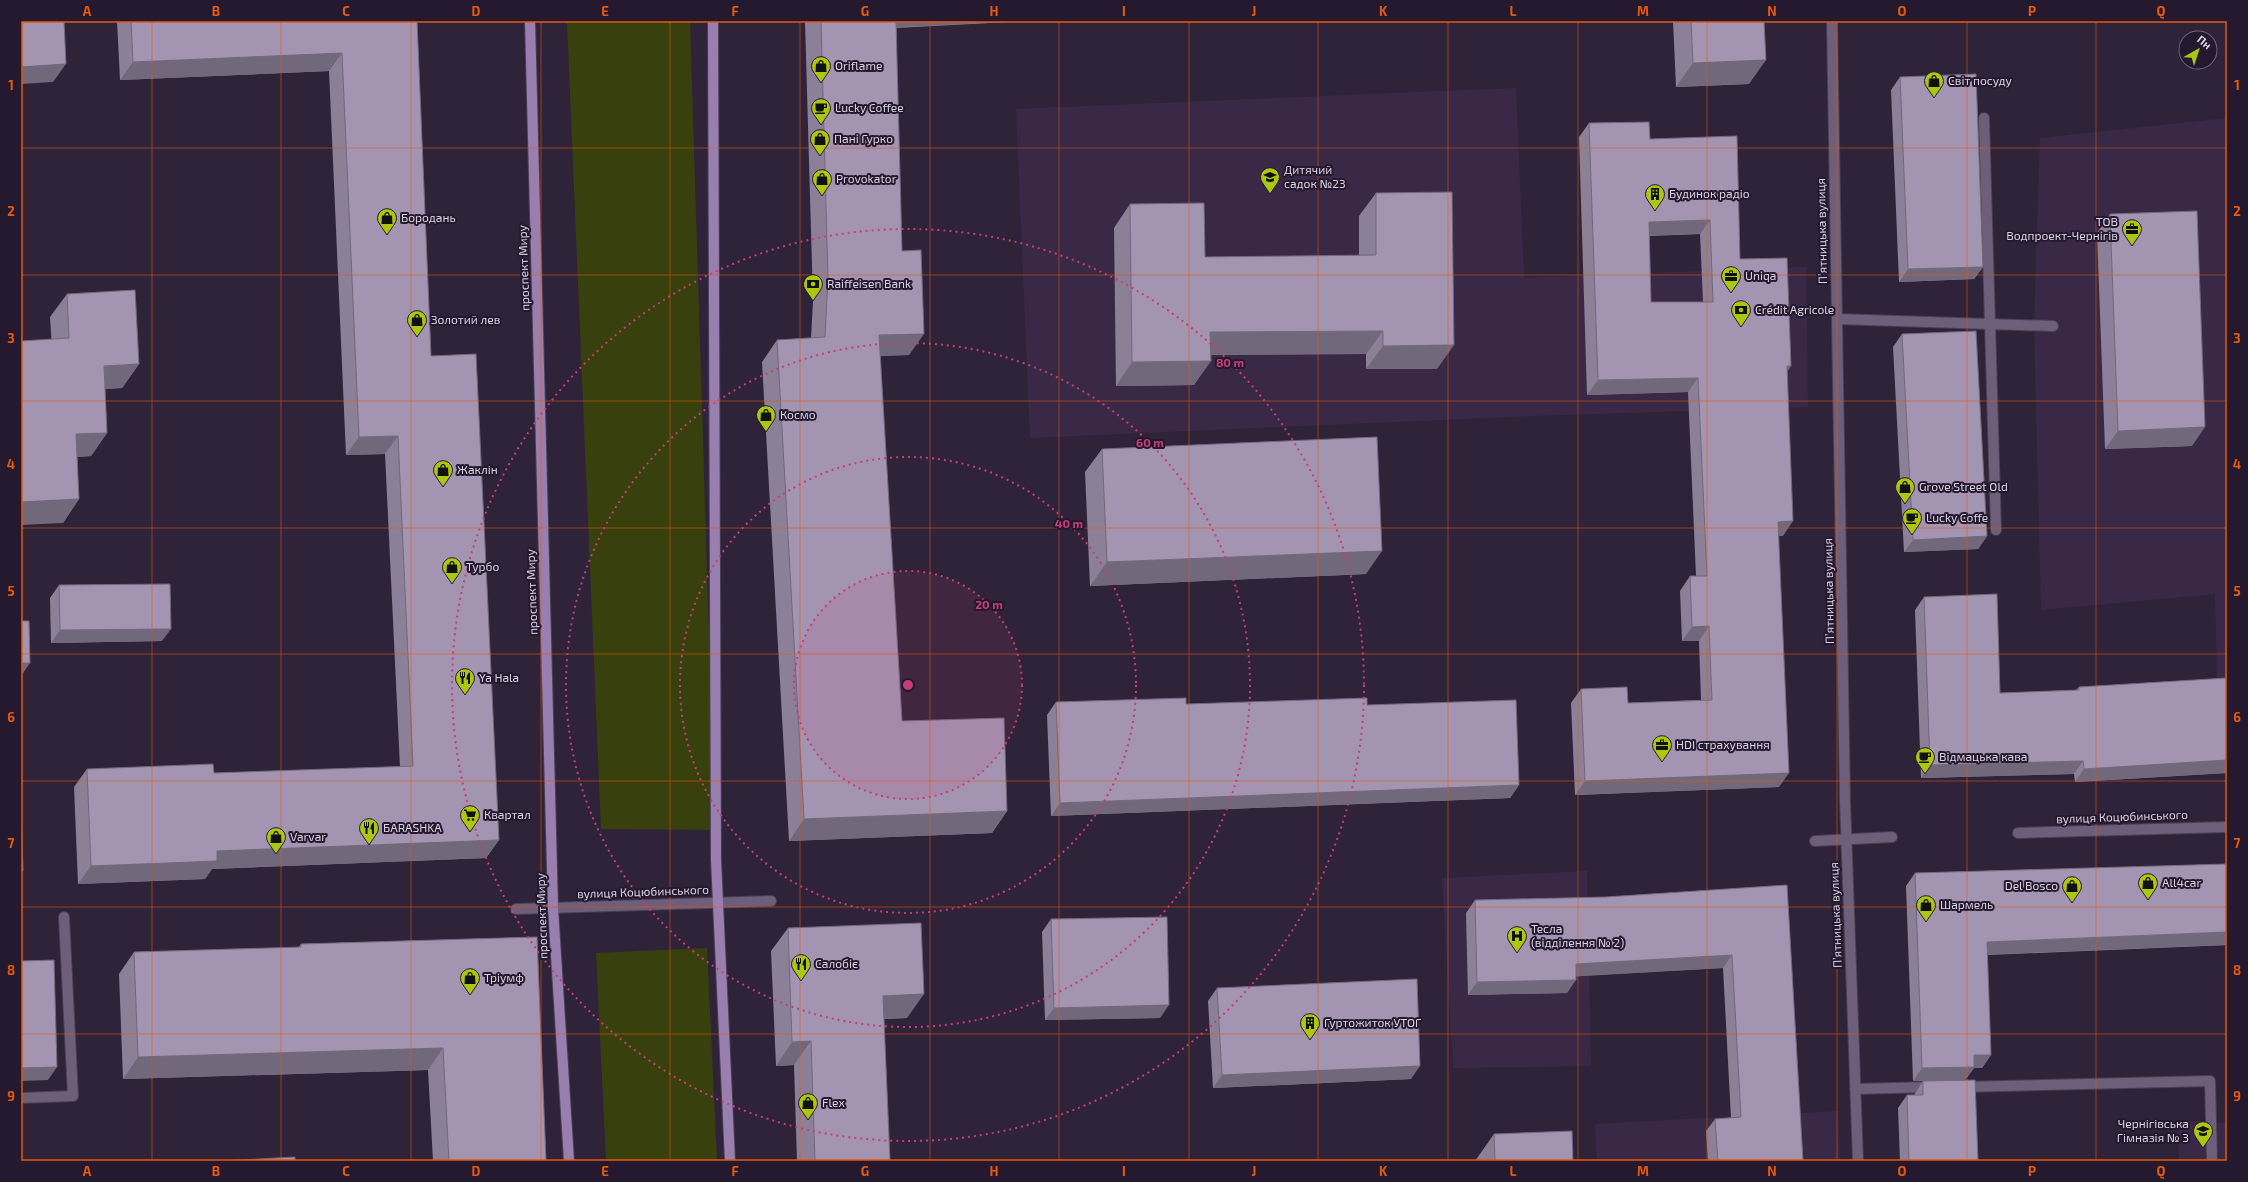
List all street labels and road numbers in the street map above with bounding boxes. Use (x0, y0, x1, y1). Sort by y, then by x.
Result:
street label: Пʼятницька вулиця (1813, 178, 1830, 284)
street label: проспект Миру (514, 224, 532, 311)
street label: Пʼятницька вулиця (1820, 538, 1837, 644)
street label: проспект Миру (522, 548, 540, 635)
street label: вулиця Коцюбинського (2056, 807, 2188, 826)
street label: Пʼятницька вулиця (1826, 862, 1845, 968)
street label: проспект Миру (532, 872, 550, 959)
street label: вулиця Коцюбинського (577, 882, 709, 901)

